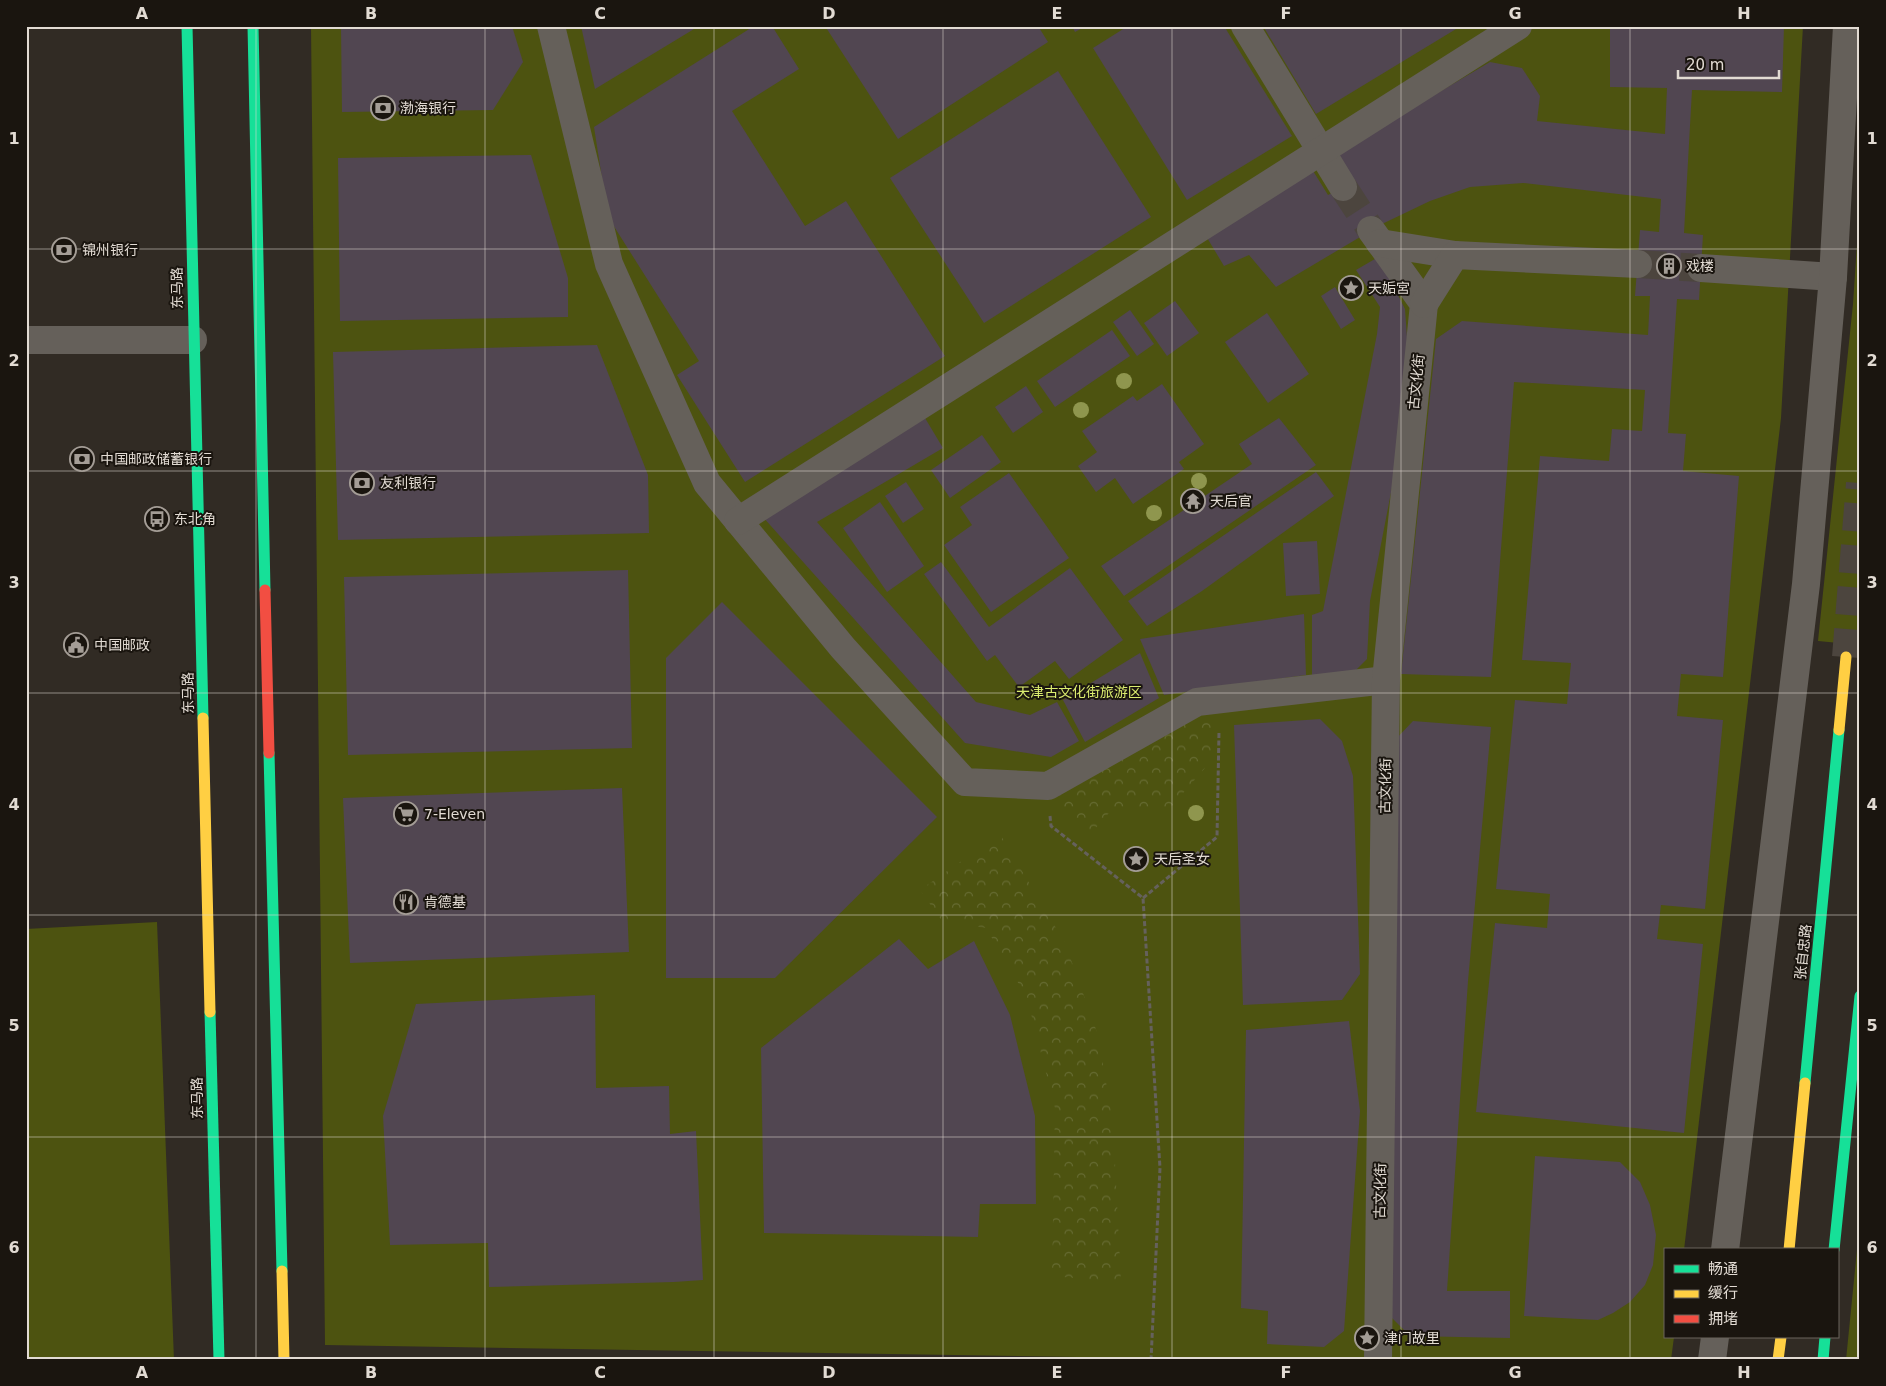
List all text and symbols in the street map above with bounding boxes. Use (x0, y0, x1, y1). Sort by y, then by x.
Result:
text: A (136, 4, 149, 23)
text: B (365, 4, 377, 23)
text: C (594, 4, 606, 23)
text: D (822, 4, 836, 23)
text: E (1052, 4, 1062, 23)
text: F (1281, 4, 1291, 23)
text: G (1508, 4, 1522, 23)
text: H (1737, 4, 1751, 23)
scale bar (1678, 48, 1780, 80)
text: 20 m (1686, 56, 1724, 74)
bank icon: 渤海银行 (370, 95, 396, 121)
place label: 渤海银行 (400, 100, 456, 116)
text: 1 (8, 129, 20, 148)
text: 1 (1866, 129, 1878, 148)
bank icon: 锦州银行 (51, 237, 77, 263)
place label: 锦州银行 (82, 242, 138, 258)
building icon: 戏楼 (1656, 253, 1682, 279)
place label: 戏楼 (1686, 258, 1714, 274)
street label: 东马路 (169, 267, 185, 309)
place icon: 天姤宮 (1338, 275, 1364, 301)
place label: 天姤宮 (1368, 280, 1410, 296)
text: 2 (8, 351, 20, 370)
text: 2 (1866, 351, 1878, 370)
street label: 古文化街 (1405, 353, 1427, 411)
bank icon: 中国邮政储蓄银行 (69, 446, 95, 472)
place label: 中国邮政储蓄银行 (100, 451, 212, 467)
bank icon: 友利银行 (349, 470, 375, 496)
place label: 友利银行 (380, 475, 436, 491)
temple icon: 天后官 (1180, 488, 1206, 514)
place label: 天后官 (1210, 493, 1252, 509)
bus stop icon: 东北角 (144, 506, 170, 532)
place label: 东北角 (174, 511, 216, 527)
text: 3 (8, 573, 20, 592)
text: 3 (1866, 573, 1878, 592)
public building icon: 中国邮政 (63, 632, 89, 658)
place label: 中国邮政 (94, 637, 150, 653)
street label: 东马路 (180, 672, 196, 714)
park label: 天津古文化街旅游区 (1016, 684, 1142, 700)
street label: 古文化街 (1377, 758, 1393, 814)
text: 4 (8, 795, 20, 814)
text: 4 (1866, 795, 1878, 814)
supermarket icon: 7-Eleven (393, 801, 419, 827)
place label: 7-Eleven (424, 806, 485, 822)
place icon: 天后圣女 (1123, 846, 1149, 872)
place label: 天后圣女 (1154, 851, 1210, 867)
restaurant icon: 肯德基 (393, 889, 419, 915)
place label: 肯德基 (424, 894, 466, 910)
street label: 张自忠路 (1792, 923, 1814, 981)
text: 5 (8, 1016, 20, 1035)
text: 5 (1866, 1016, 1878, 1035)
street label: 东马路 (189, 1077, 205, 1119)
street label: 古文化街 (1372, 1163, 1388, 1219)
text: 6 (8, 1238, 20, 1257)
text: 6 (1866, 1238, 1878, 1257)
legend (1664, 1248, 1838, 1338)
text: 畅通 (1708, 1260, 1738, 1278)
text: 缓行 (1708, 1284, 1738, 1302)
text: 拥堵 (1708, 1310, 1738, 1328)
place icon: 津门故里 (1354, 1325, 1380, 1351)
place label: 津门故里 (1384, 1330, 1440, 1346)
text: A (136, 1363, 149, 1382)
text: B (365, 1363, 377, 1382)
text: C (594, 1363, 606, 1382)
text: D (822, 1363, 836, 1382)
text: E (1052, 1363, 1062, 1382)
text: F (1281, 1363, 1291, 1382)
text: G (1508, 1363, 1522, 1382)
text: H (1737, 1363, 1751, 1382)

